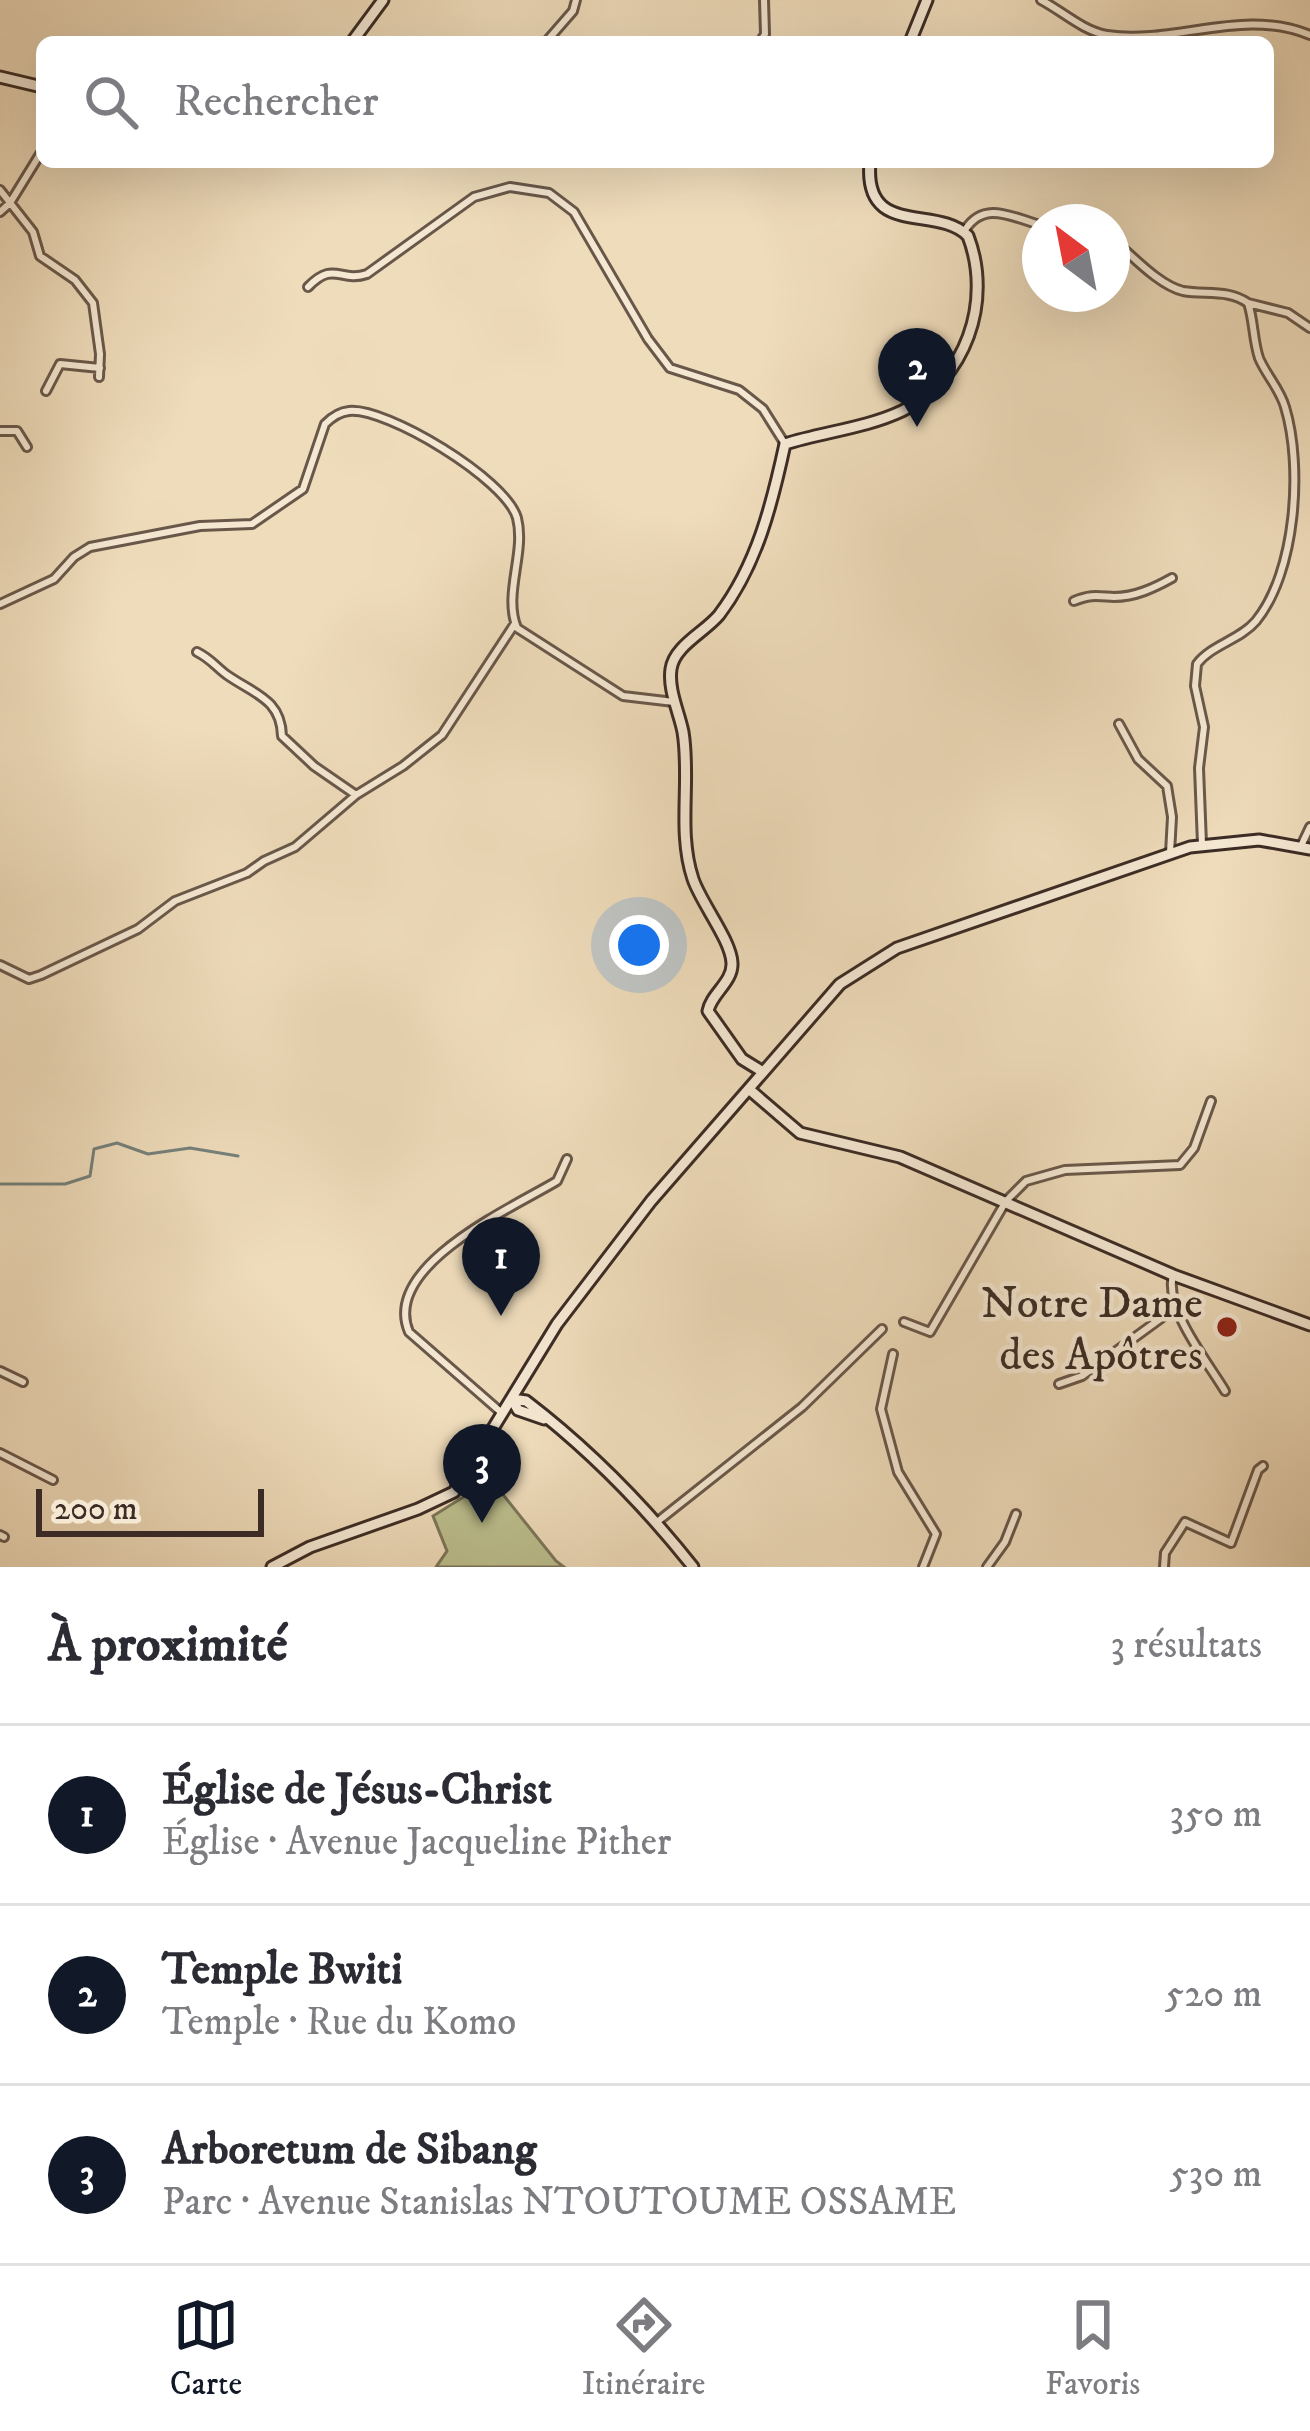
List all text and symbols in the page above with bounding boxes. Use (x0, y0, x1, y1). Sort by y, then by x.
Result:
search box (36, 36, 1274, 168)
icon: search (78, 69, 144, 135)
text: Rechercher (174, 74, 379, 130)
north arrow (1022, 204, 1130, 312)
pin: 2 (878, 328, 956, 427)
your location (609, 915, 669, 975)
pin: 1 (462, 1217, 540, 1316)
place label: Notre Dame des Apôtres (981, 1276, 1203, 1384)
marker: Notre Dame des Apôtres (1214, 1314, 1240, 1340)
pin: 3 (443, 1424, 521, 1523)
scale bar (36, 1483, 264, 1536)
text: 200 m (54, 1489, 138, 1530)
text: À proximité (48, 1613, 288, 1677)
text: 3 résultats (1110, 1621, 1262, 1670)
text: Église de Jésus-Christ (162, 1762, 552, 1818)
text: 1 (80, 1790, 94, 1839)
text: 350 m (1169, 1790, 1262, 1839)
text: Église · Avenue Jacqueline Pither (162, 1818, 671, 1867)
text: Temple Bwiti (162, 1942, 403, 1998)
text: 2 (77, 1970, 97, 2019)
text: 520 m (1165, 1970, 1262, 2019)
text: Temple · Rue du Komo (162, 1998, 516, 2047)
text: Arboretum de Sibang (162, 2122, 537, 2178)
text: 3 (80, 2150, 94, 2199)
text: 530 m (1169, 2150, 1262, 2199)
text: Parc · Avenue Stanislas NTOUTOUME OSSAME (162, 2178, 956, 2227)
tab: Carte (170, 2292, 242, 2405)
tab: Itinéraire (582, 2292, 705, 2405)
tab: Favoris (1045, 2292, 1140, 2405)

